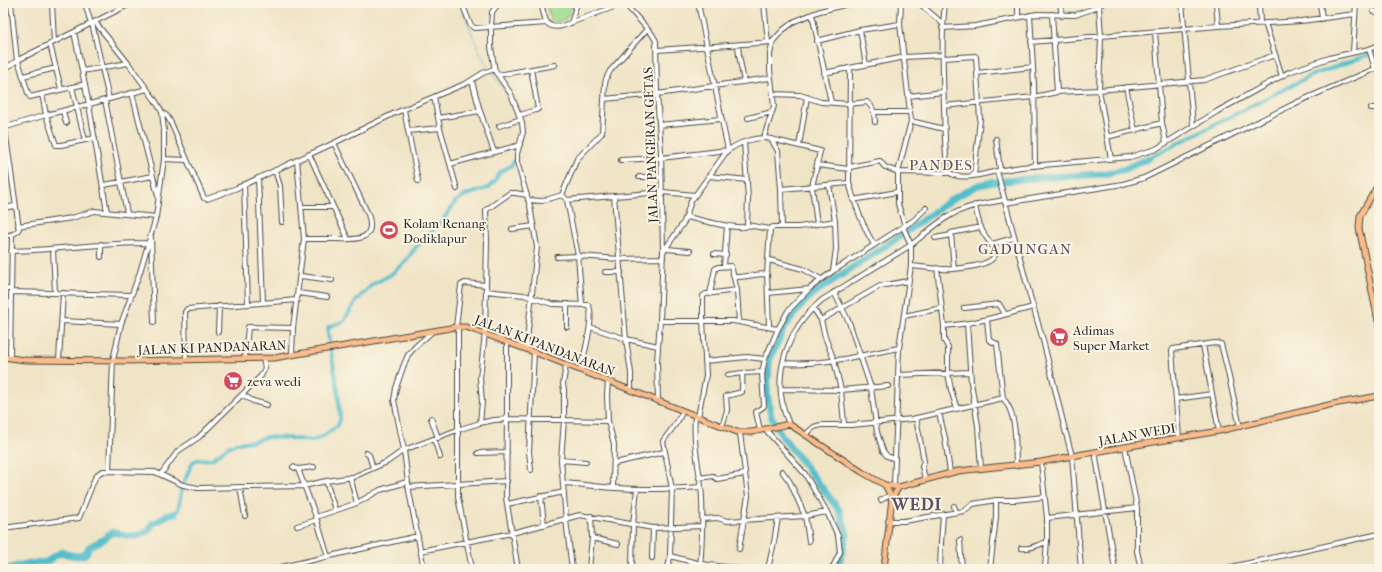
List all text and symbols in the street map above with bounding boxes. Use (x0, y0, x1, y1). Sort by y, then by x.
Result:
street label: JALAN PANGERAN GETAS (640, 66, 661, 224)
district label: PANDES (909, 156, 973, 174)
place label: Kolam Renang Dodiklapur (403, 216, 487, 246)
sports icon: Kolam Renang Dodiklapur (378, 219, 400, 241)
district label: GADUNGAN (978, 240, 1072, 258)
street label: JALAN KI PANDANARAN (472, 311, 617, 379)
place label: Adimas Super Market (1072, 323, 1150, 353)
supermarket icon: Adimas Super Market (1048, 326, 1070, 348)
street label: JALAN KI PANDANARAN (136, 337, 287, 358)
supermarket icon: zeva wedi (222, 370, 244, 392)
place label: zeva wedi (247, 374, 301, 389)
street label: JALAN WEDI (1096, 420, 1177, 449)
district label: WEDI (891, 494, 942, 514)

